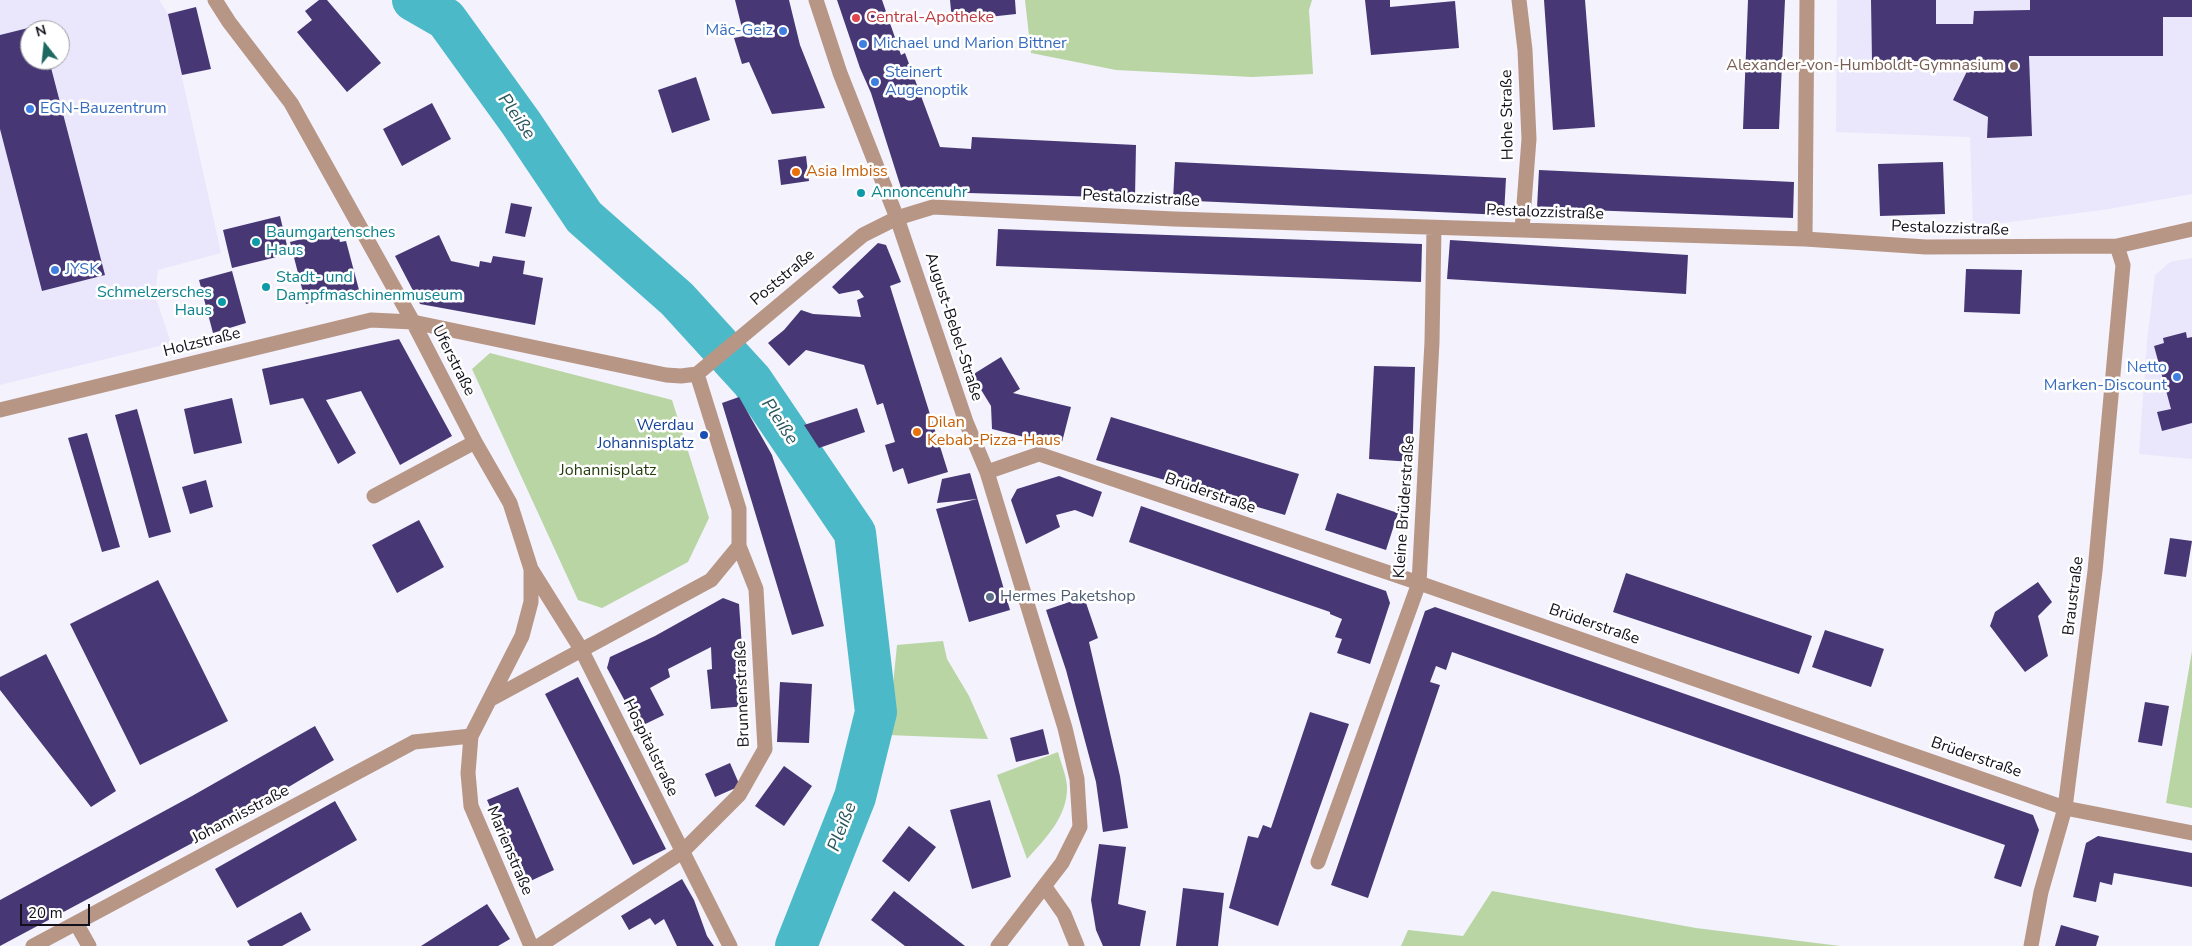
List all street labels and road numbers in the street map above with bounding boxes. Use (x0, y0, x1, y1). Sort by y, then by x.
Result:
street label: Hohe Straße (1498, 70, 1518, 160)
street label: Pestalozzistraße (1082, 186, 1200, 212)
street label: Pestalozzistraße (1486, 201, 1604, 225)
street label: Pestalozzistraße (1891, 217, 2009, 241)
street label: Poststraße (747, 246, 819, 310)
street label: August-Bebel-Straße (920, 250, 986, 404)
street label: Uferstraße (427, 323, 479, 399)
street label: Holzstraße (161, 324, 243, 362)
street label: Kleine Brüderstraße (1390, 435, 1420, 579)
street label: Brüderstraße (1162, 470, 1258, 518)
street label: Braustraße (2060, 555, 2088, 637)
street label: Brüderstraße (1546, 601, 1642, 649)
street label: Brunnenstraße (732, 640, 754, 748)
street label: Hospitalstraße (618, 696, 682, 800)
street label: Brüderstraße (1928, 734, 2024, 782)
street label: Johannisstraße (189, 781, 293, 849)
street label: Marienstraße (482, 804, 536, 898)

